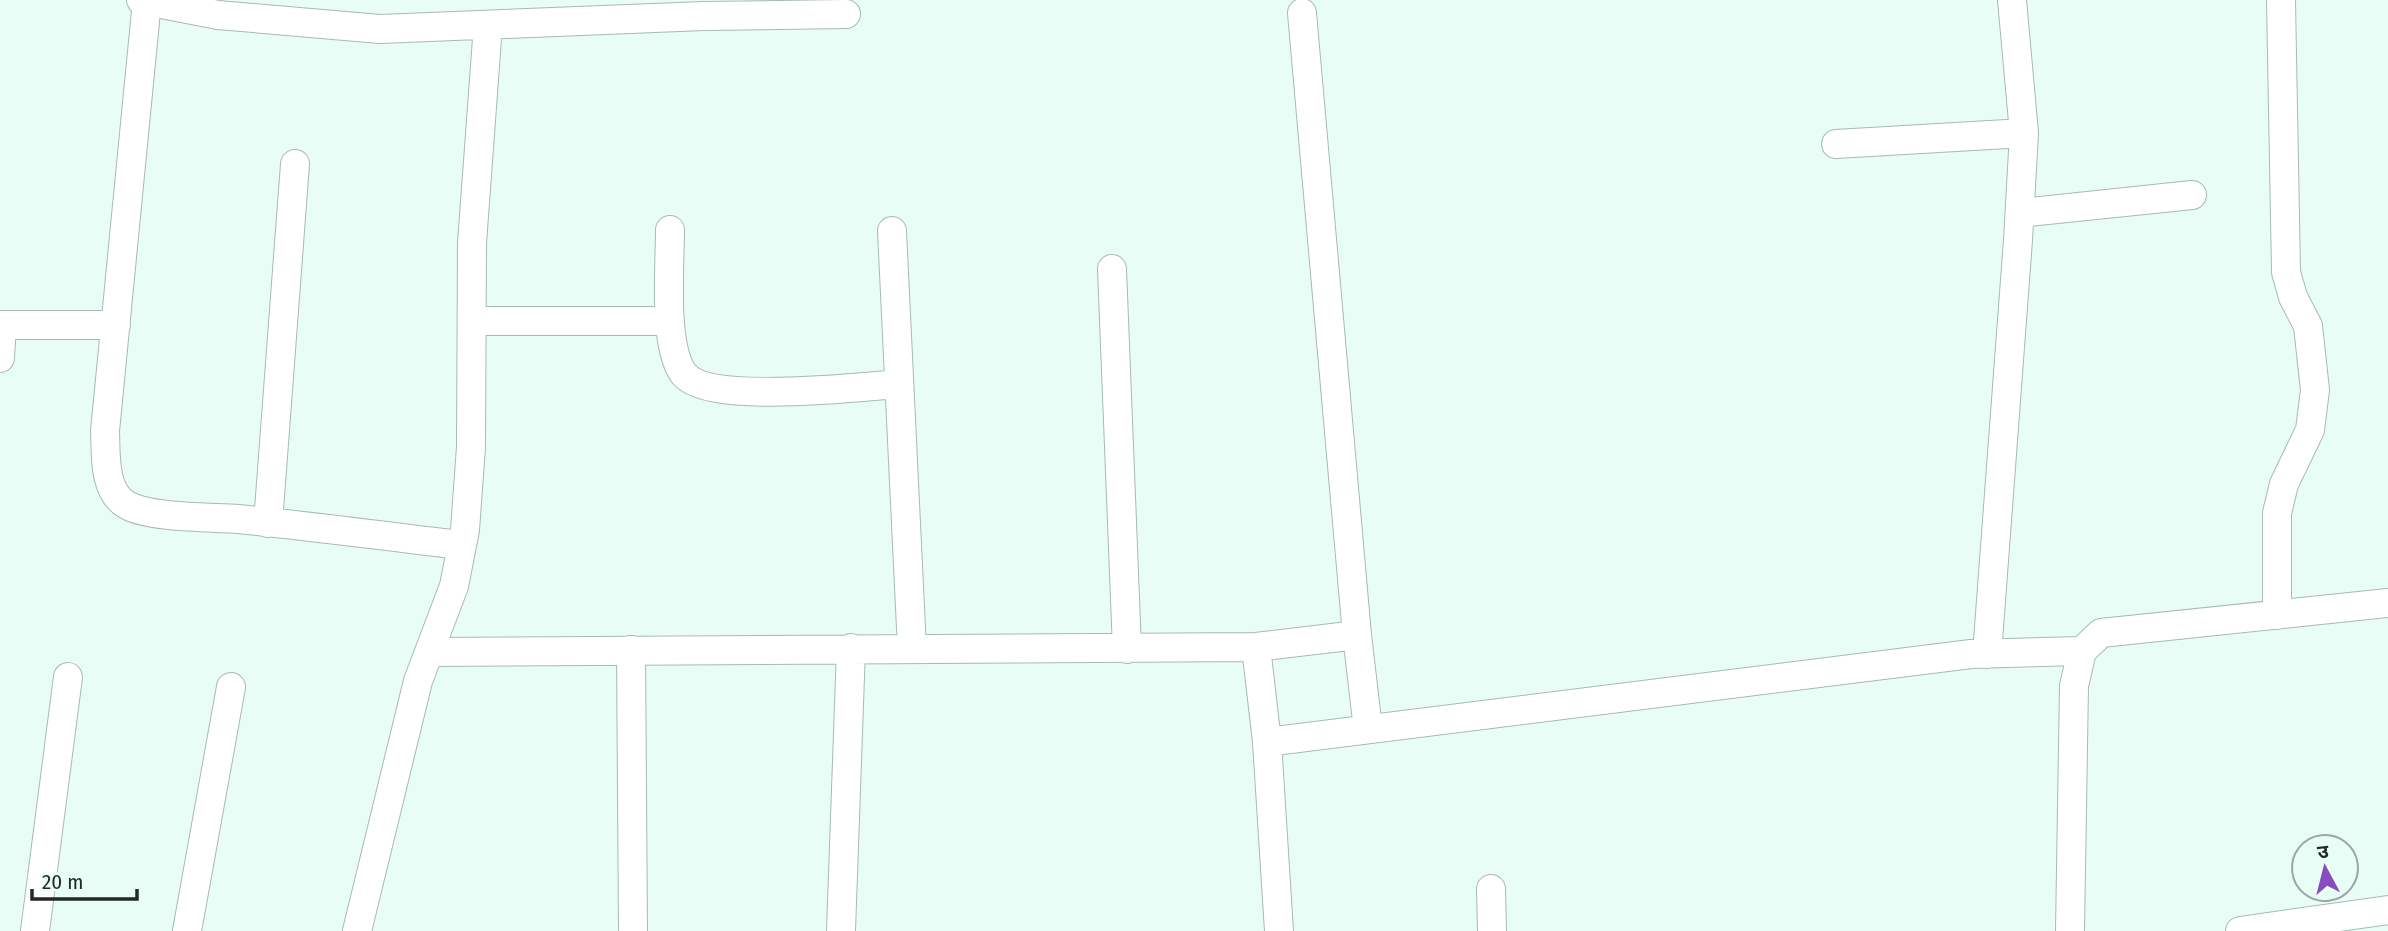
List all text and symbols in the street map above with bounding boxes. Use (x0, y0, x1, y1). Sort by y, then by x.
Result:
north arrow (2290, 833, 2360, 903)
text: उ (2316, 839, 2331, 864)
scale bar (32, 858, 136, 902)
text: 20 m (42, 869, 83, 895)

